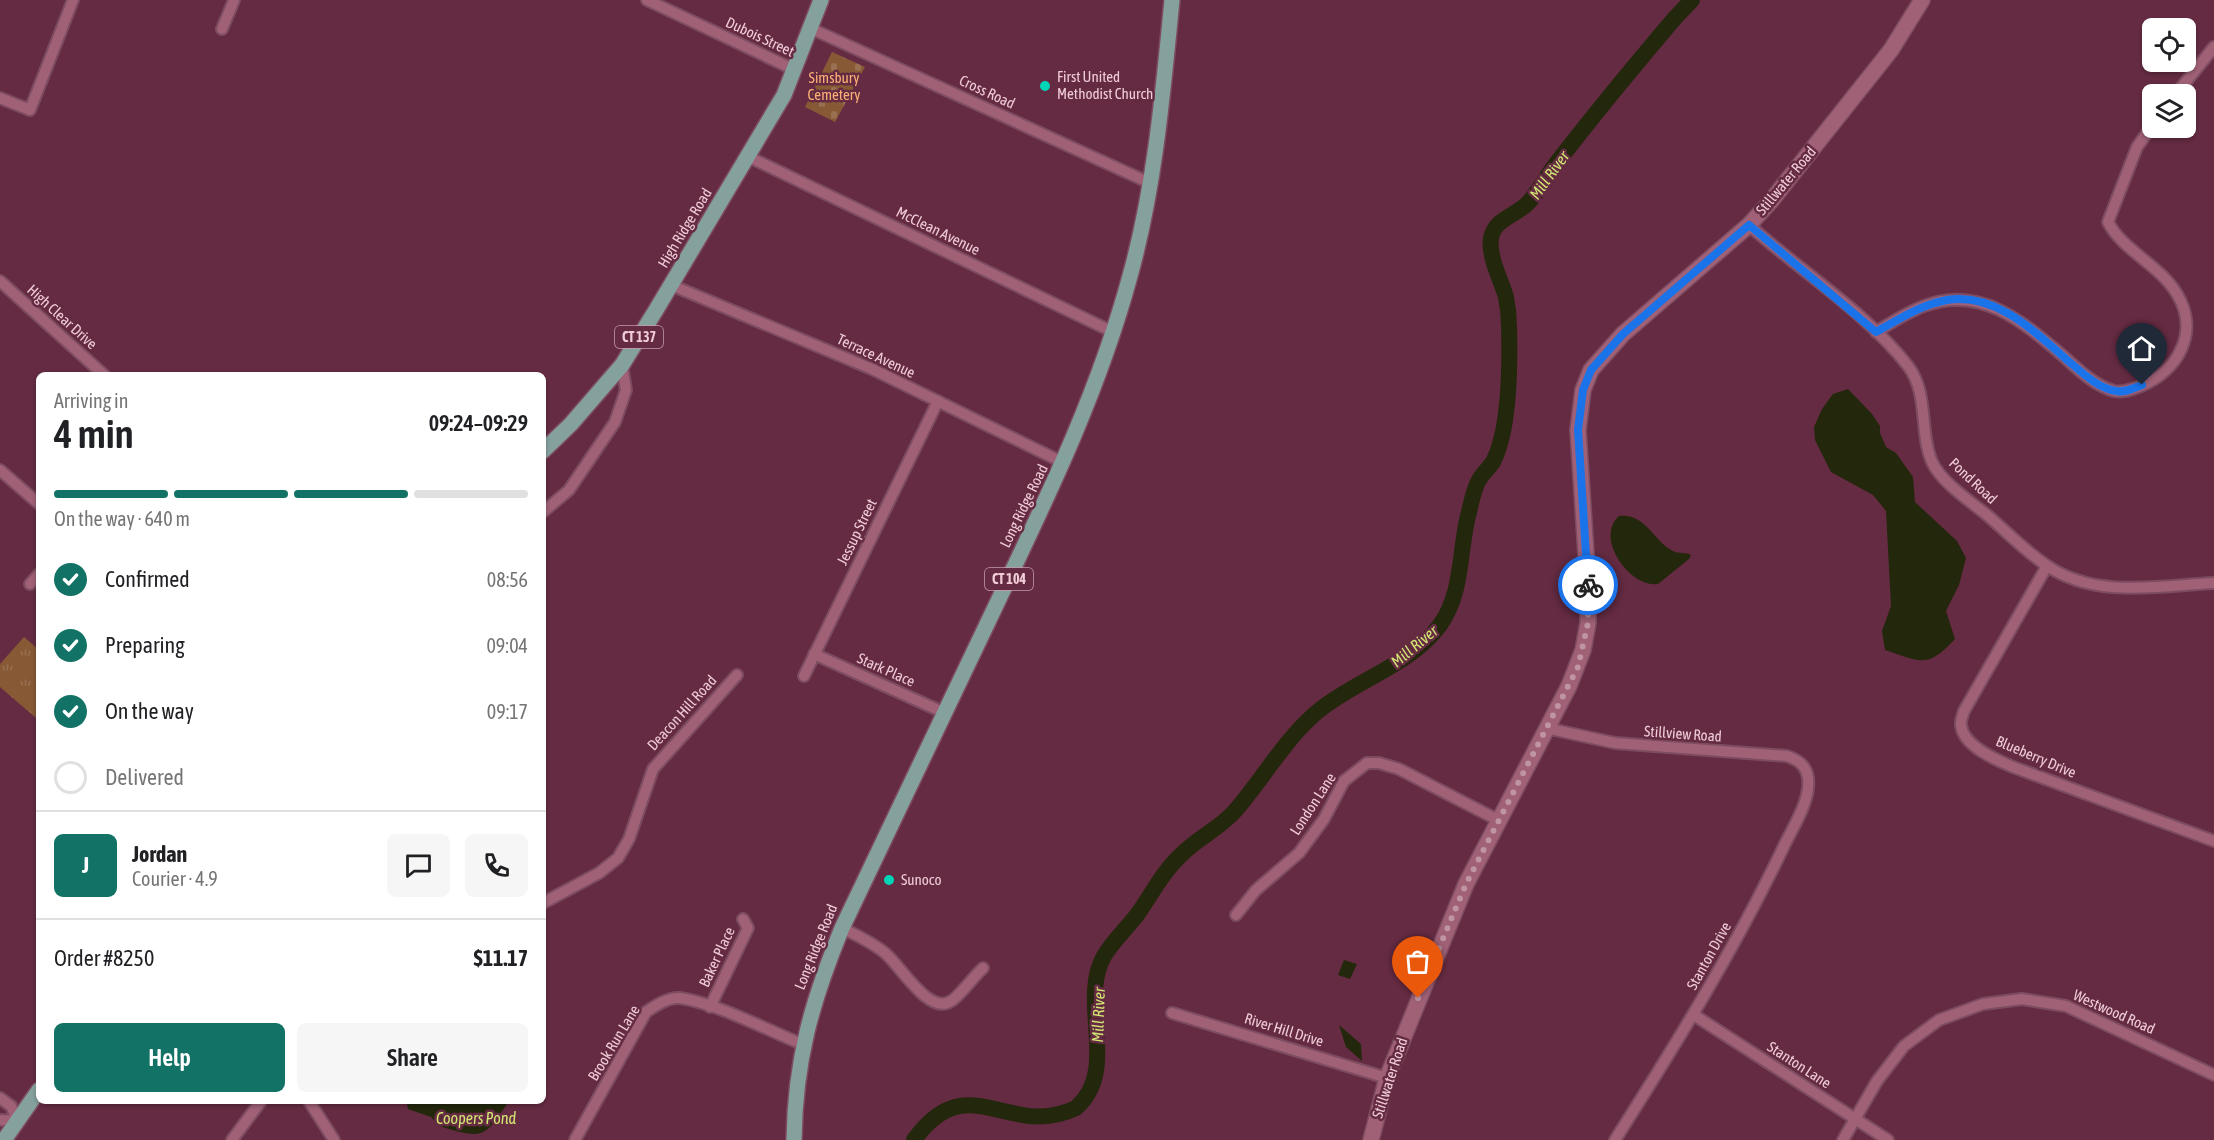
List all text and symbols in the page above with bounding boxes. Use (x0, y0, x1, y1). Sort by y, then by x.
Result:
street label: Dubois Street (723, 13, 797, 60)
map controls (2142, 18, 2196, 138)
button: locate (2142, 18, 2196, 72)
place label: First United Methodist Church (1057, 68, 1153, 102)
park label: Simsbury Cemetery (808, 69, 860, 103)
street label: Cross Road (957, 71, 1018, 112)
marker: First United Methodist Church (1038, 79, 1052, 93)
button: layers (2142, 84, 2196, 138)
street label: Stillwater Road (1752, 143, 1819, 218)
water label: Mill River (1526, 146, 1573, 203)
street label: High Ridge Road (654, 185, 715, 271)
street label: McClean Avenue (894, 203, 983, 258)
street label: High Clear Drive (24, 281, 101, 352)
pin (2116, 323, 2167, 385)
road number: CT 137 (615, 326, 663, 348)
street label: Terrace Avenue (835, 330, 918, 381)
icon: home (2125, 332, 2158, 365)
text: Arriving in (54, 389, 128, 412)
text: 09:24–09:29 (429, 410, 528, 436)
text: 4 min (54, 412, 134, 456)
street label: Pond Road (1946, 454, 2001, 507)
street label: Long Ridge Road (996, 461, 1051, 550)
street label: Jessup Street (833, 496, 880, 568)
text: On the way · 640 m (54, 507, 190, 530)
courier (1558, 555, 1618, 615)
icon: check (54, 563, 87, 596)
text: Confirmed (105, 566, 190, 592)
text: 08:56 (487, 568, 528, 591)
road number: CT 104 (985, 568, 1033, 590)
icon: bike (1572, 569, 1605, 602)
water label: Mill River (1387, 621, 1442, 671)
icon: check (54, 629, 87, 662)
text: Preparing (105, 632, 185, 658)
text: 09:04 (486, 634, 528, 657)
street label: Stark Place (855, 649, 918, 690)
street label: Deacon Hill Road (644, 672, 720, 754)
icon: check (54, 695, 87, 728)
text: On the way (105, 698, 194, 724)
text: 09:17 (487, 700, 528, 723)
street label: Stillview Road (1644, 722, 1722, 745)
street label: Blueberry Drive (1994, 732, 2079, 781)
text: Delivered (105, 764, 184, 790)
street label: London Lane (1286, 769, 1339, 838)
button: chat (387, 834, 450, 897)
button: phone (465, 834, 528, 897)
text: Jordan (132, 841, 187, 867)
text: J (82, 852, 89, 878)
text: Courier · 4.9 (132, 867, 218, 890)
place label: Sunoco (901, 871, 941, 888)
marker: Sunoco (882, 873, 896, 887)
street label: Long Ridge Road (791, 902, 840, 992)
street label: Stanton Drive (1683, 919, 1734, 992)
street label: Baker Place (695, 924, 738, 990)
pin (1392, 936, 1443, 998)
text: Order #8250 (54, 945, 154, 971)
text: $11.17 (473, 945, 528, 971)
icon: bag (1401, 945, 1434, 978)
water label: Mill River (1088, 986, 1108, 1043)
street label: Westwood Road (2071, 986, 2158, 1037)
street label: Brook Run Lane (584, 1002, 643, 1084)
street label: River Hill Drive (1243, 1009, 1326, 1050)
button: Help (54, 1023, 285, 1092)
button: Share (297, 1023, 528, 1092)
street label: Stillwater Road (1369, 1035, 1411, 1120)
street label: Stanton Lane (1764, 1038, 1834, 1091)
water label: Coopers Pond (436, 1109, 517, 1128)

